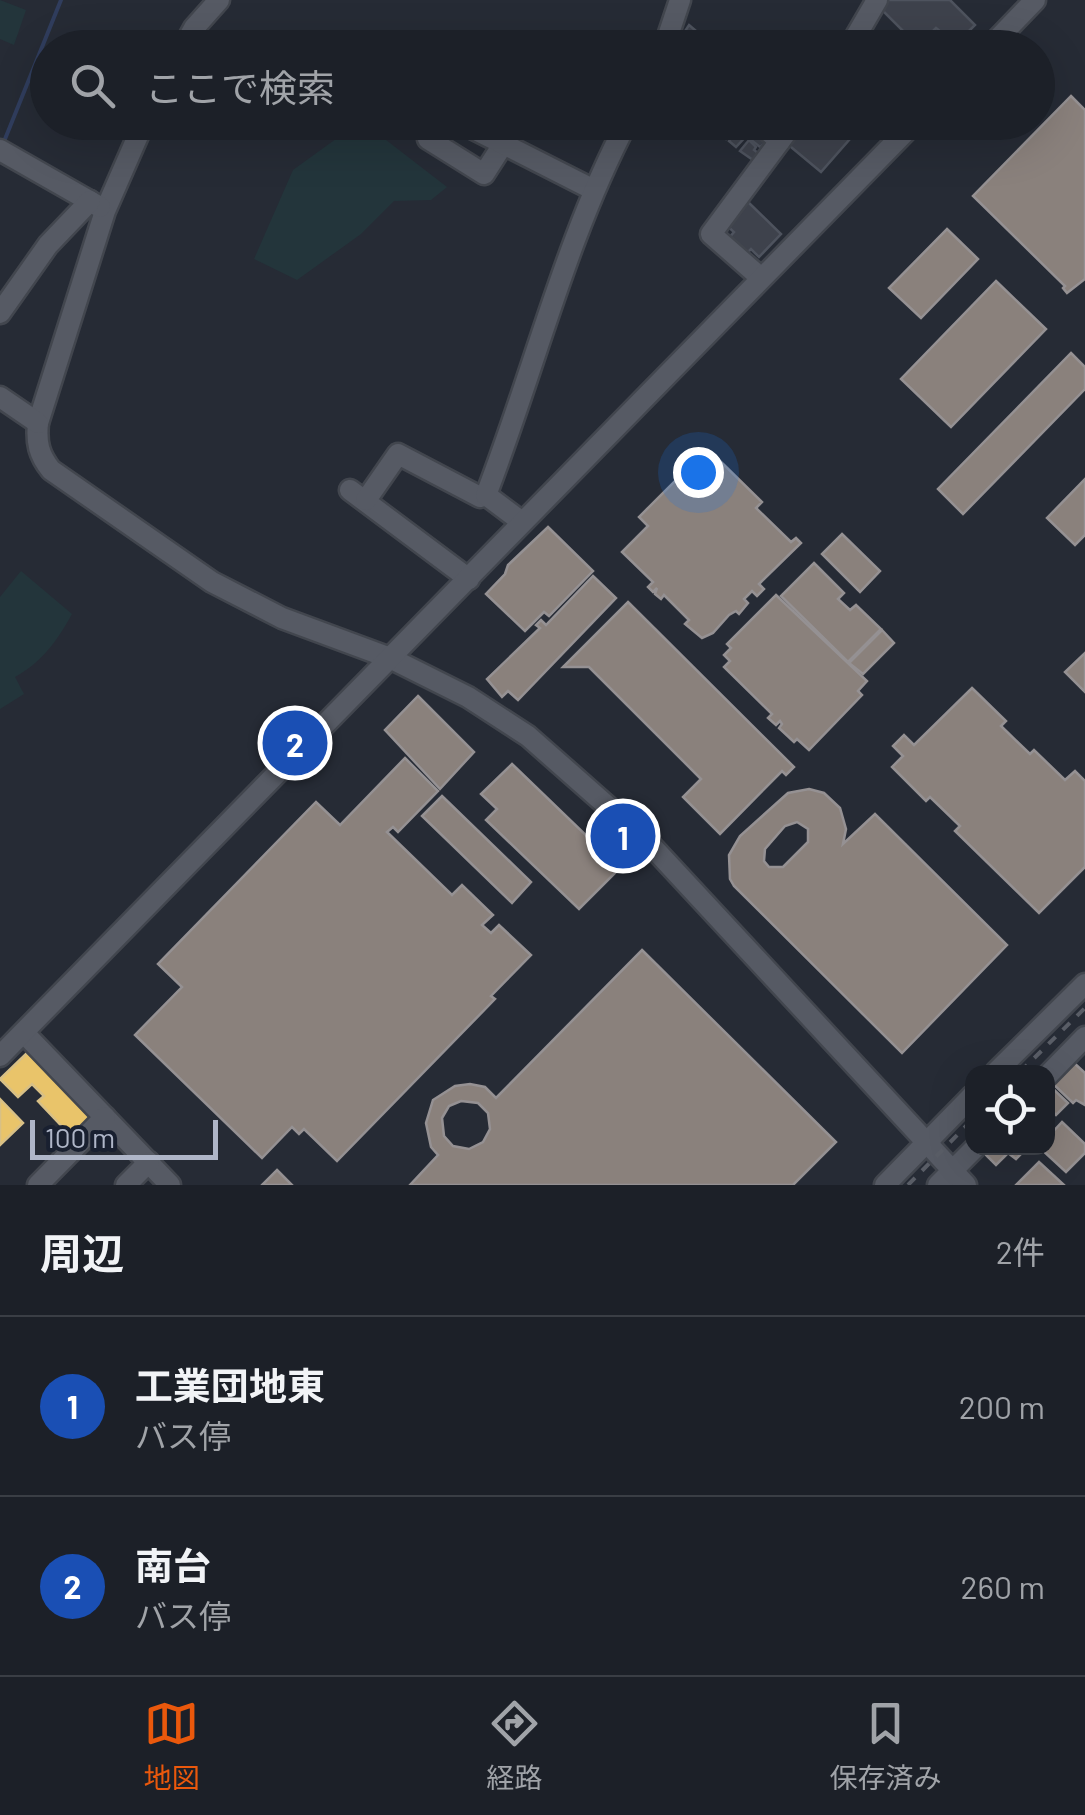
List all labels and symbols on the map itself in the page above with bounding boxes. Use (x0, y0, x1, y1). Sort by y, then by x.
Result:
your location (673, 447, 724, 498)
pin: 2 (262, 706, 328, 780)
pin: 1 (590, 798, 656, 874)
scale bar (30, 1115, 218, 1160)

